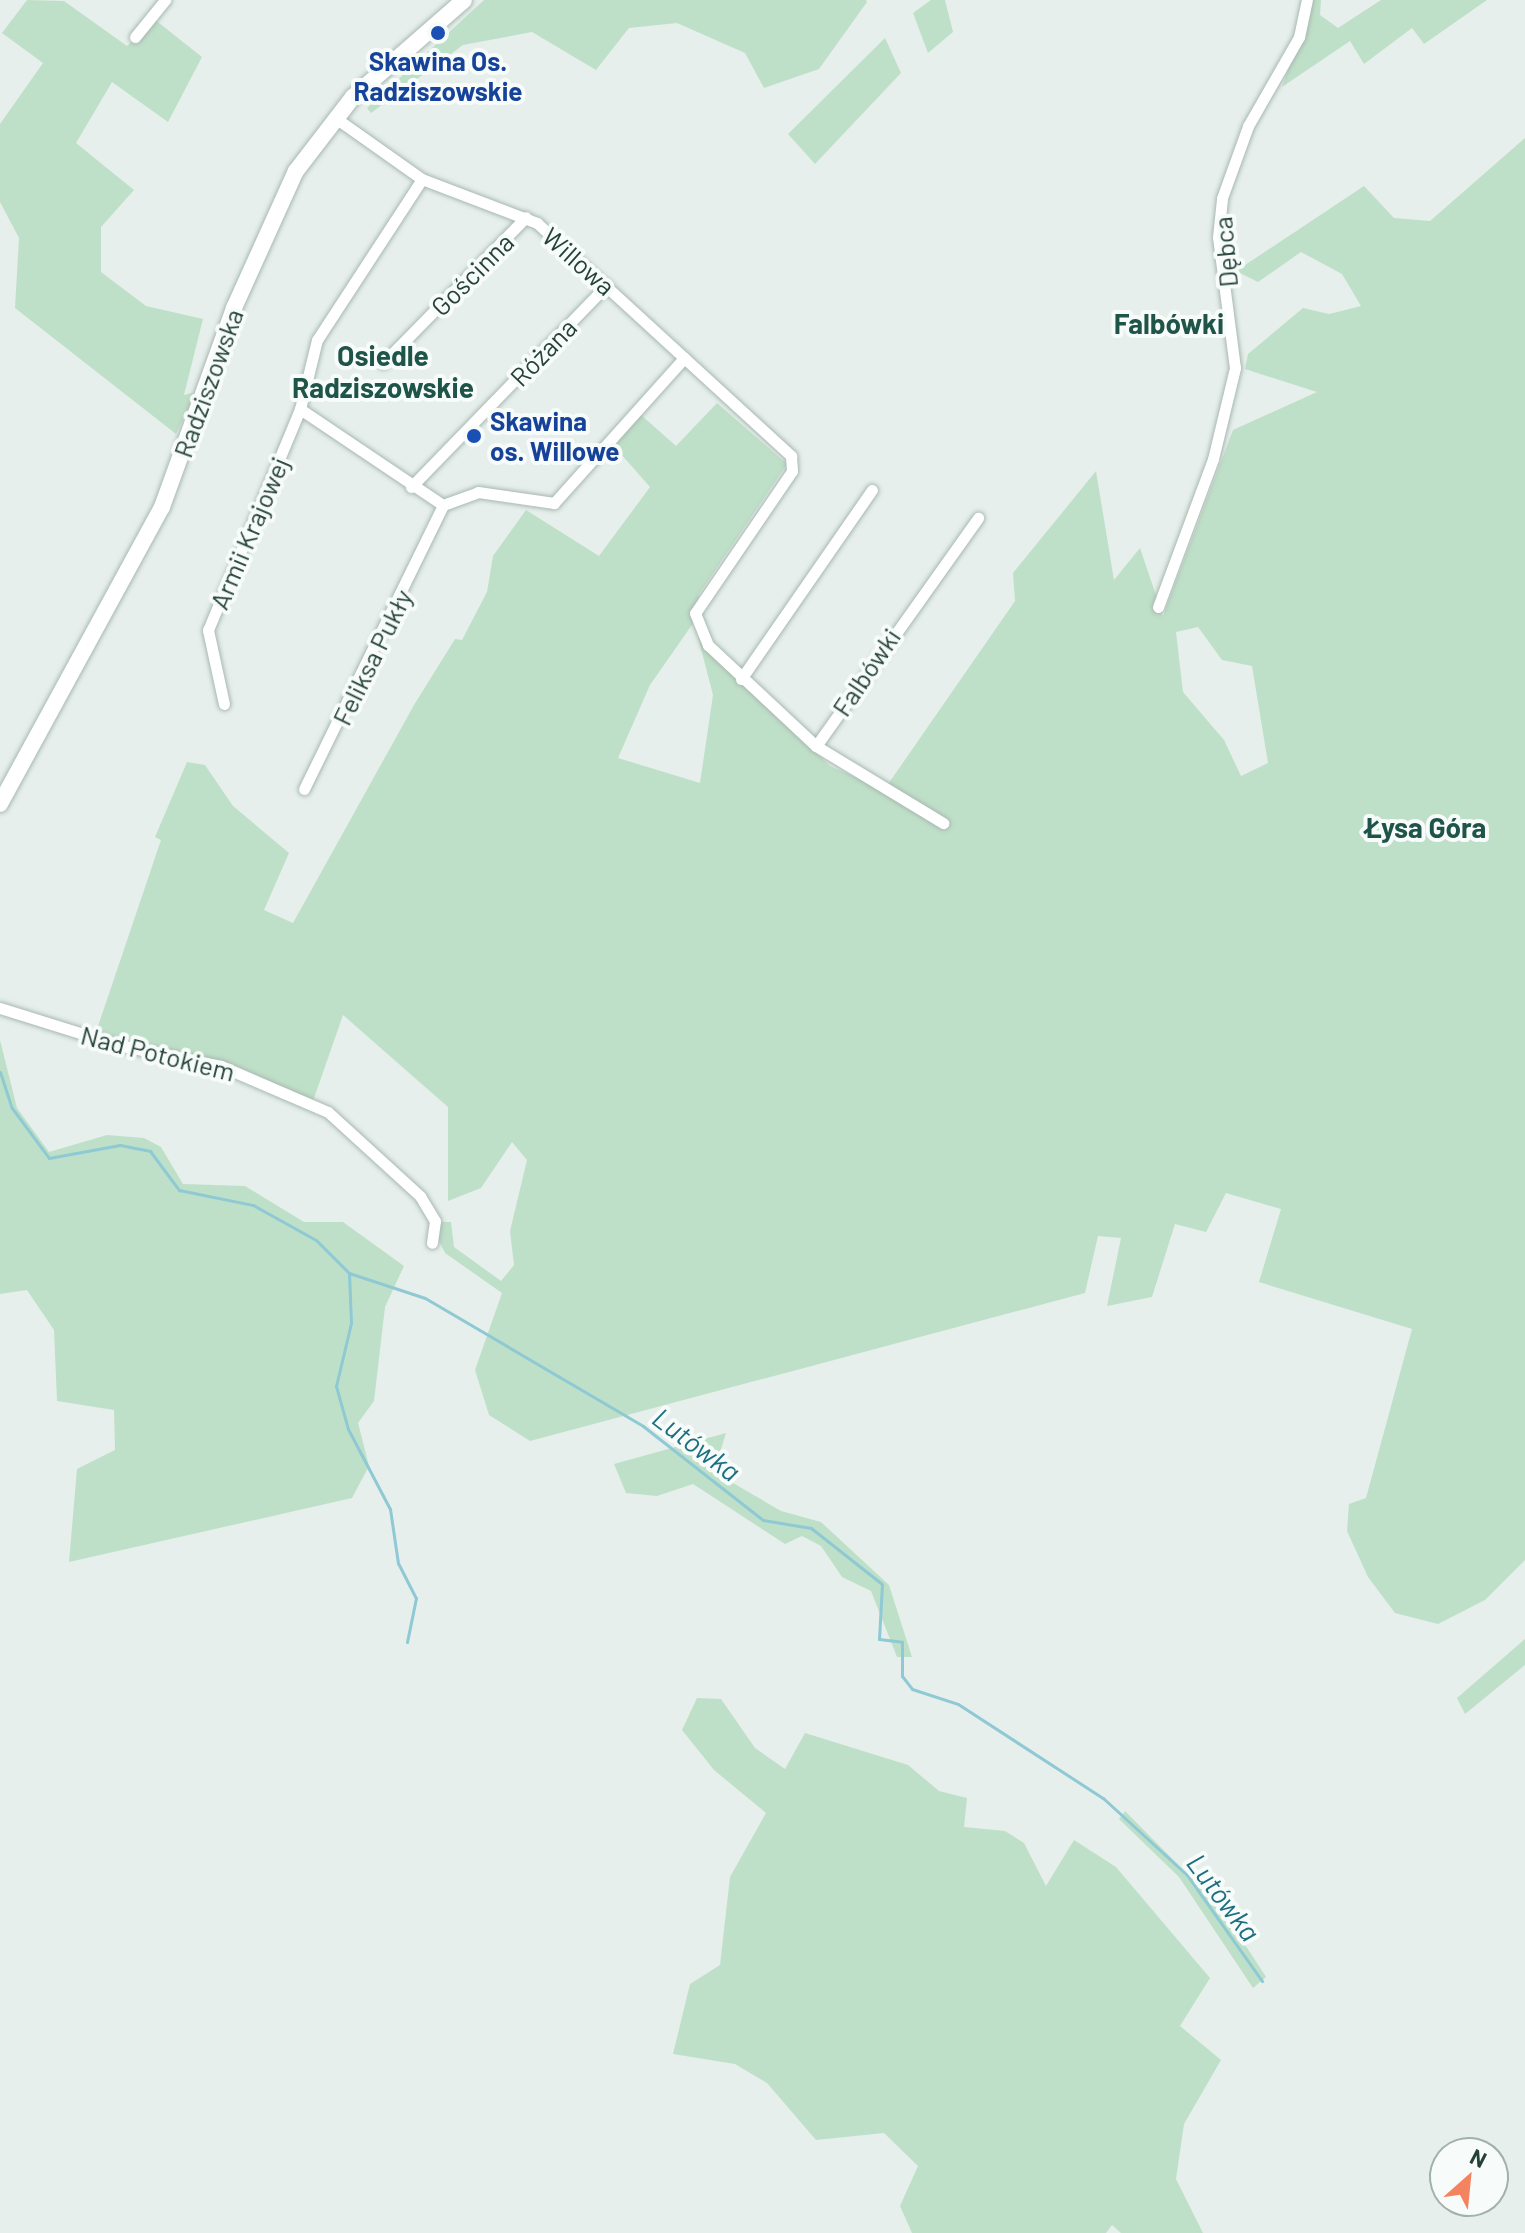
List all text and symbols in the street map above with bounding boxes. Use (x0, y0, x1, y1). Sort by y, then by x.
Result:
marker: Skawina Os. Radziszowskie (429, 24, 447, 42)
place label: Skawina Os. Radziszowskie (354, 45, 522, 106)
street label: Dębca (1206, 215, 1244, 289)
street label: Willowa (536, 220, 622, 302)
street label: Gościnna (424, 226, 520, 322)
street label: Radziszowska (167, 304, 249, 462)
district label: Falbówki (1114, 306, 1224, 340)
street label: Różana (503, 312, 583, 392)
district label: Osiedle Radziszowskie (292, 338, 474, 404)
place label: Skawina os. Willowe (490, 405, 619, 466)
marker: Skawina os. Willowe (465, 427, 483, 445)
street label: Armii Krajowej (203, 452, 295, 614)
street label: Feliksa Pukły (326, 584, 418, 730)
street label: Falbówki (825, 622, 907, 722)
district label: Łysa Góra (1364, 810, 1486, 844)
street label: Nad Potokiem (78, 1019, 238, 1087)
water label: Lutówka (647, 1400, 747, 1488)
water label: Lutówka (1180, 1847, 1268, 1947)
north arrow (1429, 2137, 1509, 2217)
text: N (1467, 2142, 1491, 2172)

